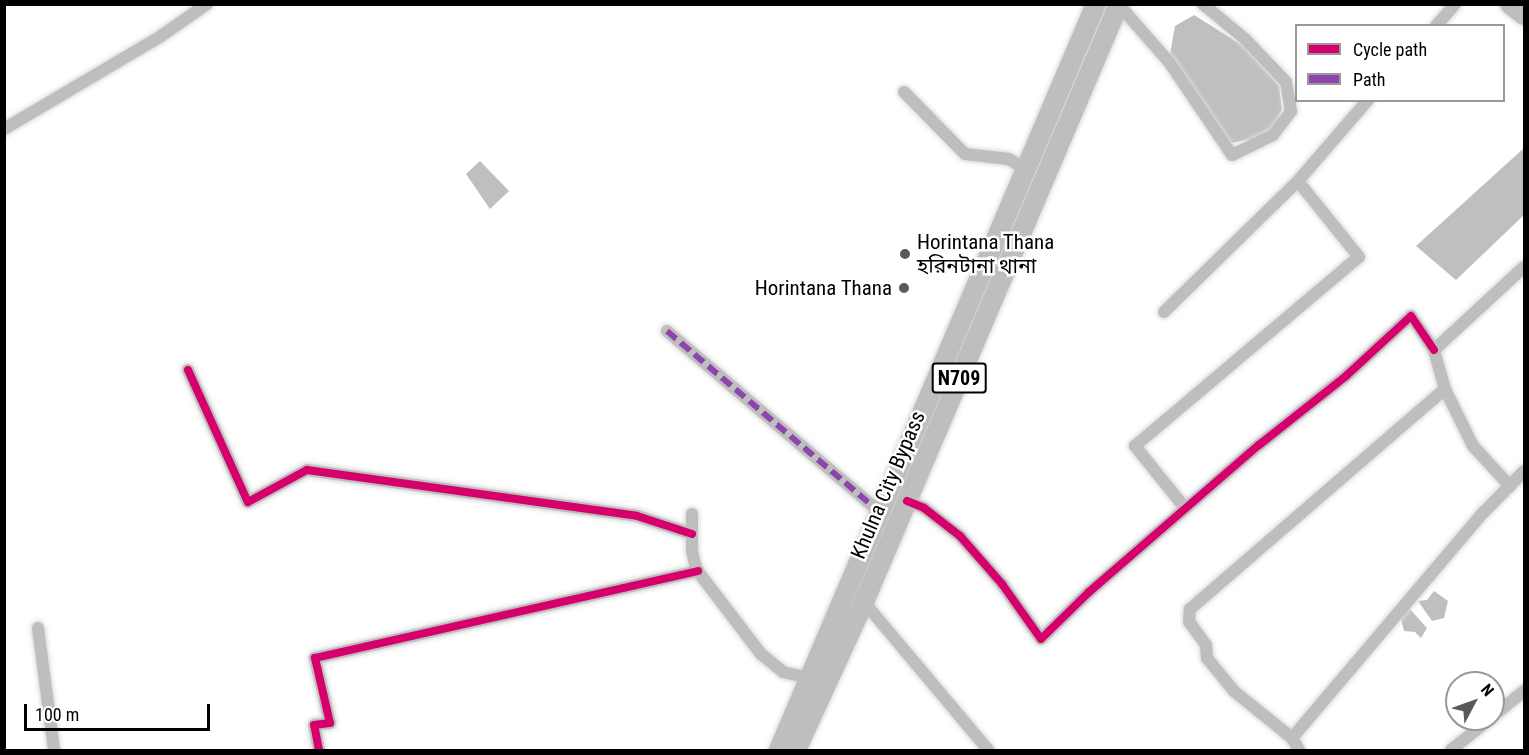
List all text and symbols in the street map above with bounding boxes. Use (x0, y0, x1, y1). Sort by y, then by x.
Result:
legend (1295, 24, 1505, 102)
text: Cycle path (1353, 39, 1427, 60)
text: Path (1353, 69, 1386, 90)
place label: Horintana Thana হরিনটানা থানা (917, 229, 1055, 279)
marker: Horintana Thana হরিনটানা থানা (898, 247, 912, 261)
place label: Horintana Thana (754, 275, 892, 301)
marker: Horintana Thana (897, 281, 911, 295)
road number: N709 (930, 361, 988, 395)
street label: Khulna City Bypass (846, 407, 930, 563)
north arrow (1445, 671, 1505, 731)
text: N (1477, 680, 1498, 700)
scale bar (27, 692, 213, 730)
text: 100 m (35, 704, 79, 725)

